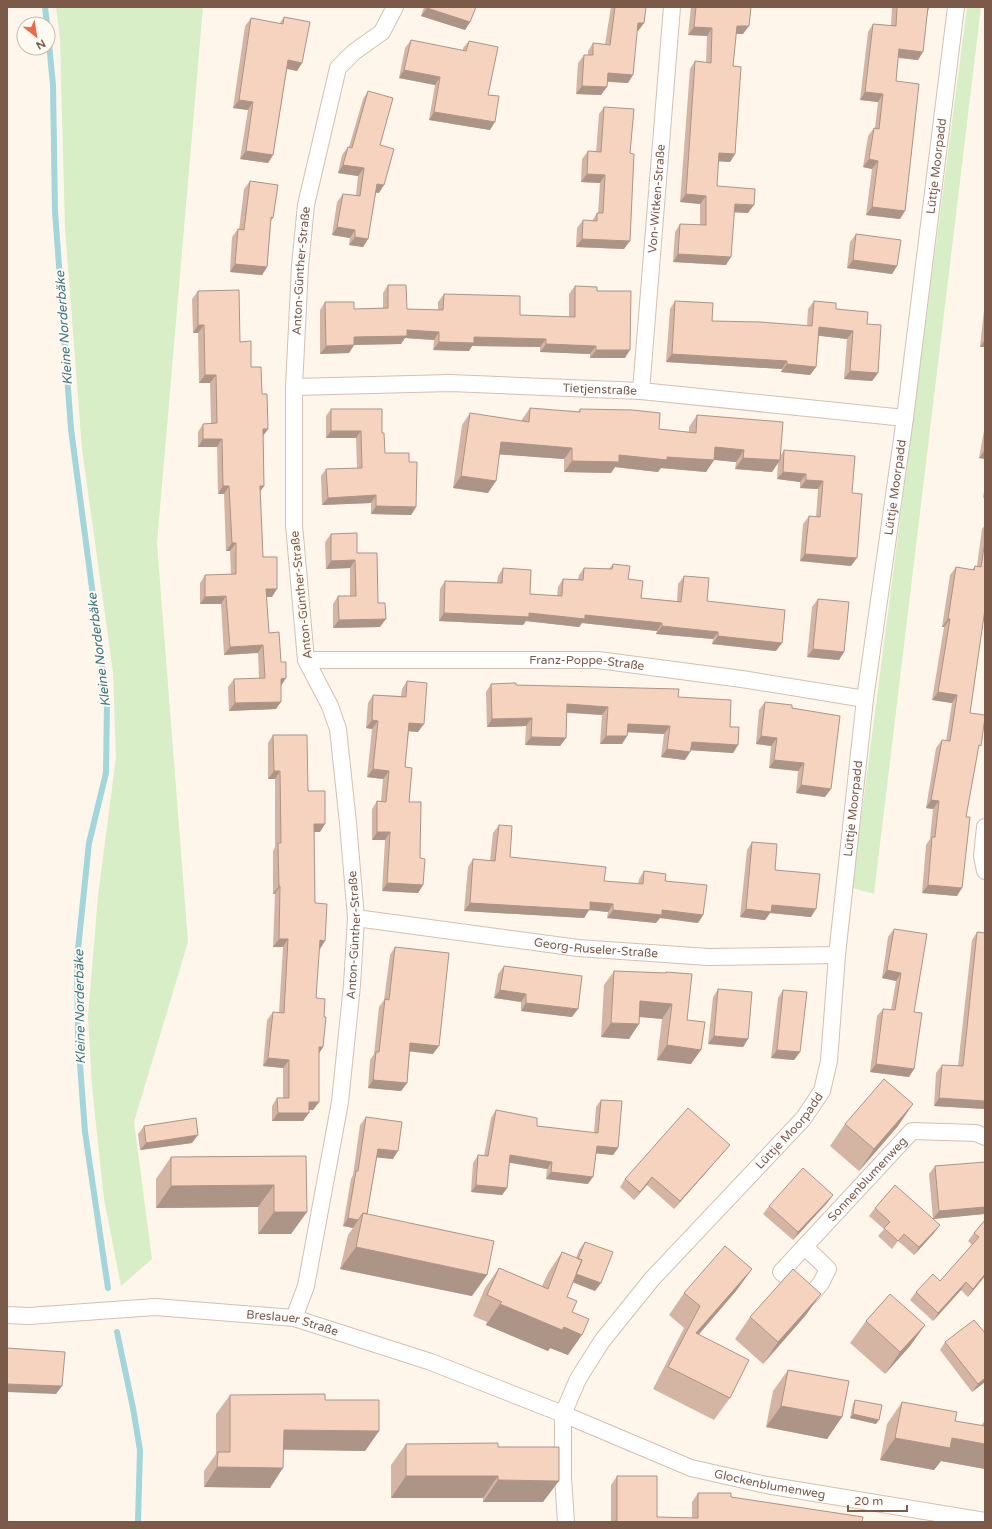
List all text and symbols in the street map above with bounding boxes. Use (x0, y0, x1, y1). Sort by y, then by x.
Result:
north arrow (16, 16, 56, 56)
text: N (34, 36, 48, 52)
street label: Lüttje Moorpadd (923, 117, 949, 215)
street label: Von-Witken-Straße (645, 143, 668, 254)
street label: Anton-Günther-Straße (290, 206, 313, 335)
water label: Kleine Norderbäke (52, 270, 76, 386)
street label: Tietjenstraße (562, 381, 638, 398)
street label: Lüttje Moorpadd (881, 439, 909, 536)
street label: Anton-Günther-Straße (287, 530, 315, 660)
water label: Kleine Norderbäke (84, 592, 114, 708)
street label: Franz-Poppe-Straße (529, 653, 645, 673)
street label: Lüttje Moorpadd (841, 760, 865, 857)
street label: Anton-Günther-Straße (344, 870, 363, 1000)
street label: Georg-Ruseler-Straße (533, 935, 659, 961)
water label: Kleine Norderbäke (71, 949, 89, 1064)
street label: Lüttje Moorpadd (753, 1090, 826, 1172)
street label: Sonnenblumenweg (825, 1134, 910, 1224)
street label: Breslauer Straße (246, 1307, 340, 1339)
street label: Glockenblumenweg (713, 1466, 826, 1502)
scale bar (848, 1487, 907, 1513)
text: 20 m (854, 1494, 883, 1508)

